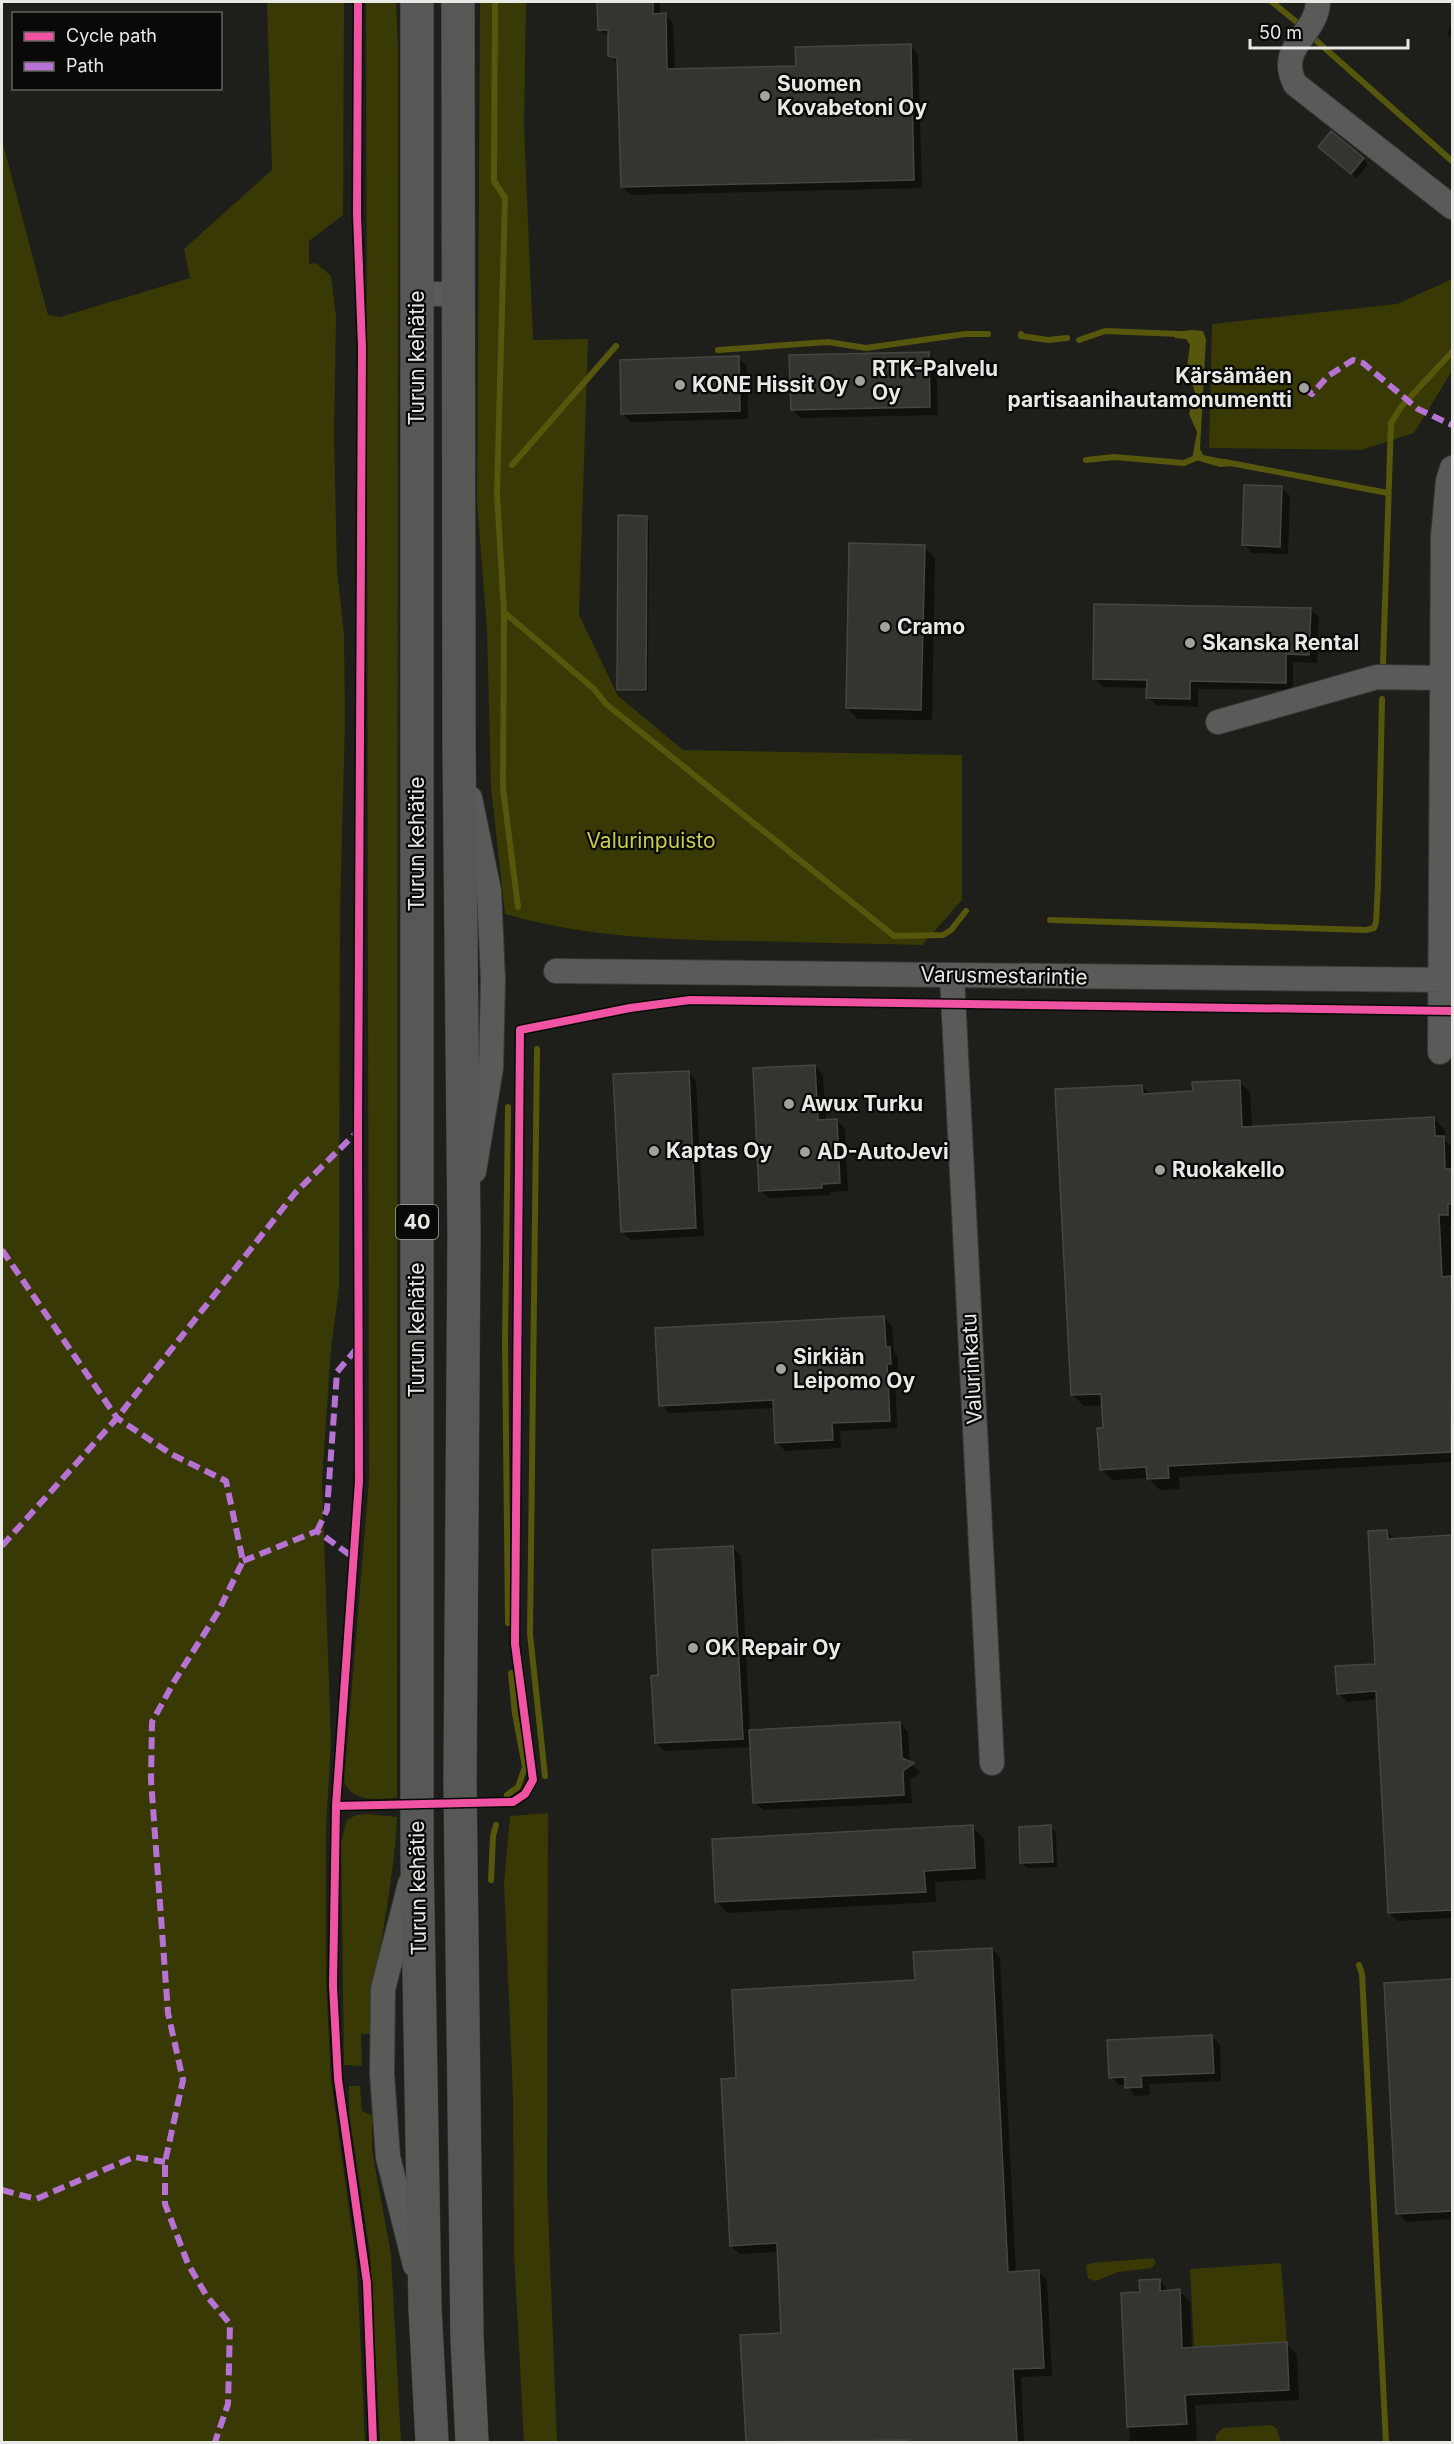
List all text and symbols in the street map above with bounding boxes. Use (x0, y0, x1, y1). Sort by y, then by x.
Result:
legend (12, 12, 222, 90)
scale bar (1250, 12, 1408, 50)
text: 50 m (1259, 22, 1302, 43)
text: Cycle path (66, 25, 157, 46)
text: Path (66, 55, 104, 76)
place label: Suomen Kovabetoni Oy (777, 71, 927, 120)
marker: Suomen Kovabetoni Oy (758, 89, 772, 103)
street label: Turun kehätie (404, 291, 429, 425)
place label: RTK-Palvelu Oy (872, 356, 998, 405)
place label: Kärsämäen partisaanihautamonumentti (1008, 363, 1292, 412)
place label: KONE Hissit Oy (692, 372, 849, 397)
marker: RTK-Palvelu Oy (853, 374, 867, 388)
marker: KONE Hissit Oy (673, 378, 687, 392)
marker: Kärsämäen partisaanihautamonumentti (1297, 381, 1311, 395)
place label: Cramo (897, 614, 965, 639)
marker: Cramo (878, 620, 892, 634)
place label: Skanska Rental (1202, 630, 1359, 655)
marker: Skanska Rental (1183, 636, 1197, 650)
street label: Turun kehätie (404, 777, 429, 911)
park label: Valurinpuisto (586, 828, 716, 853)
street label: Varusmestarintie (920, 962, 1088, 989)
place label: Awux Turku (801, 1091, 923, 1116)
marker: Awux Turku (782, 1097, 796, 1111)
place label: Kaptas Oy (666, 1138, 772, 1163)
place label: AD-AutoJevi (817, 1139, 949, 1164)
marker: Kaptas Oy (647, 1144, 661, 1158)
marker: AD-AutoJevi (798, 1145, 812, 1159)
place label: Ruokakello (1172, 1157, 1285, 1182)
marker: Ruokakello (1153, 1163, 1167, 1177)
road number: 40 (396, 1205, 438, 1239)
street label: Turun kehätie (404, 1263, 429, 1397)
street label: Valurinkatu (956, 1313, 987, 1425)
place label: Sirkiän Leipomo Oy (793, 1344, 915, 1393)
marker: Sirkiän Leipomo Oy (774, 1362, 788, 1376)
place label: OK Repair Oy (705, 1635, 841, 1660)
marker: OK Repair Oy (686, 1641, 700, 1655)
street label: Turun kehätie (404, 1820, 431, 1956)

